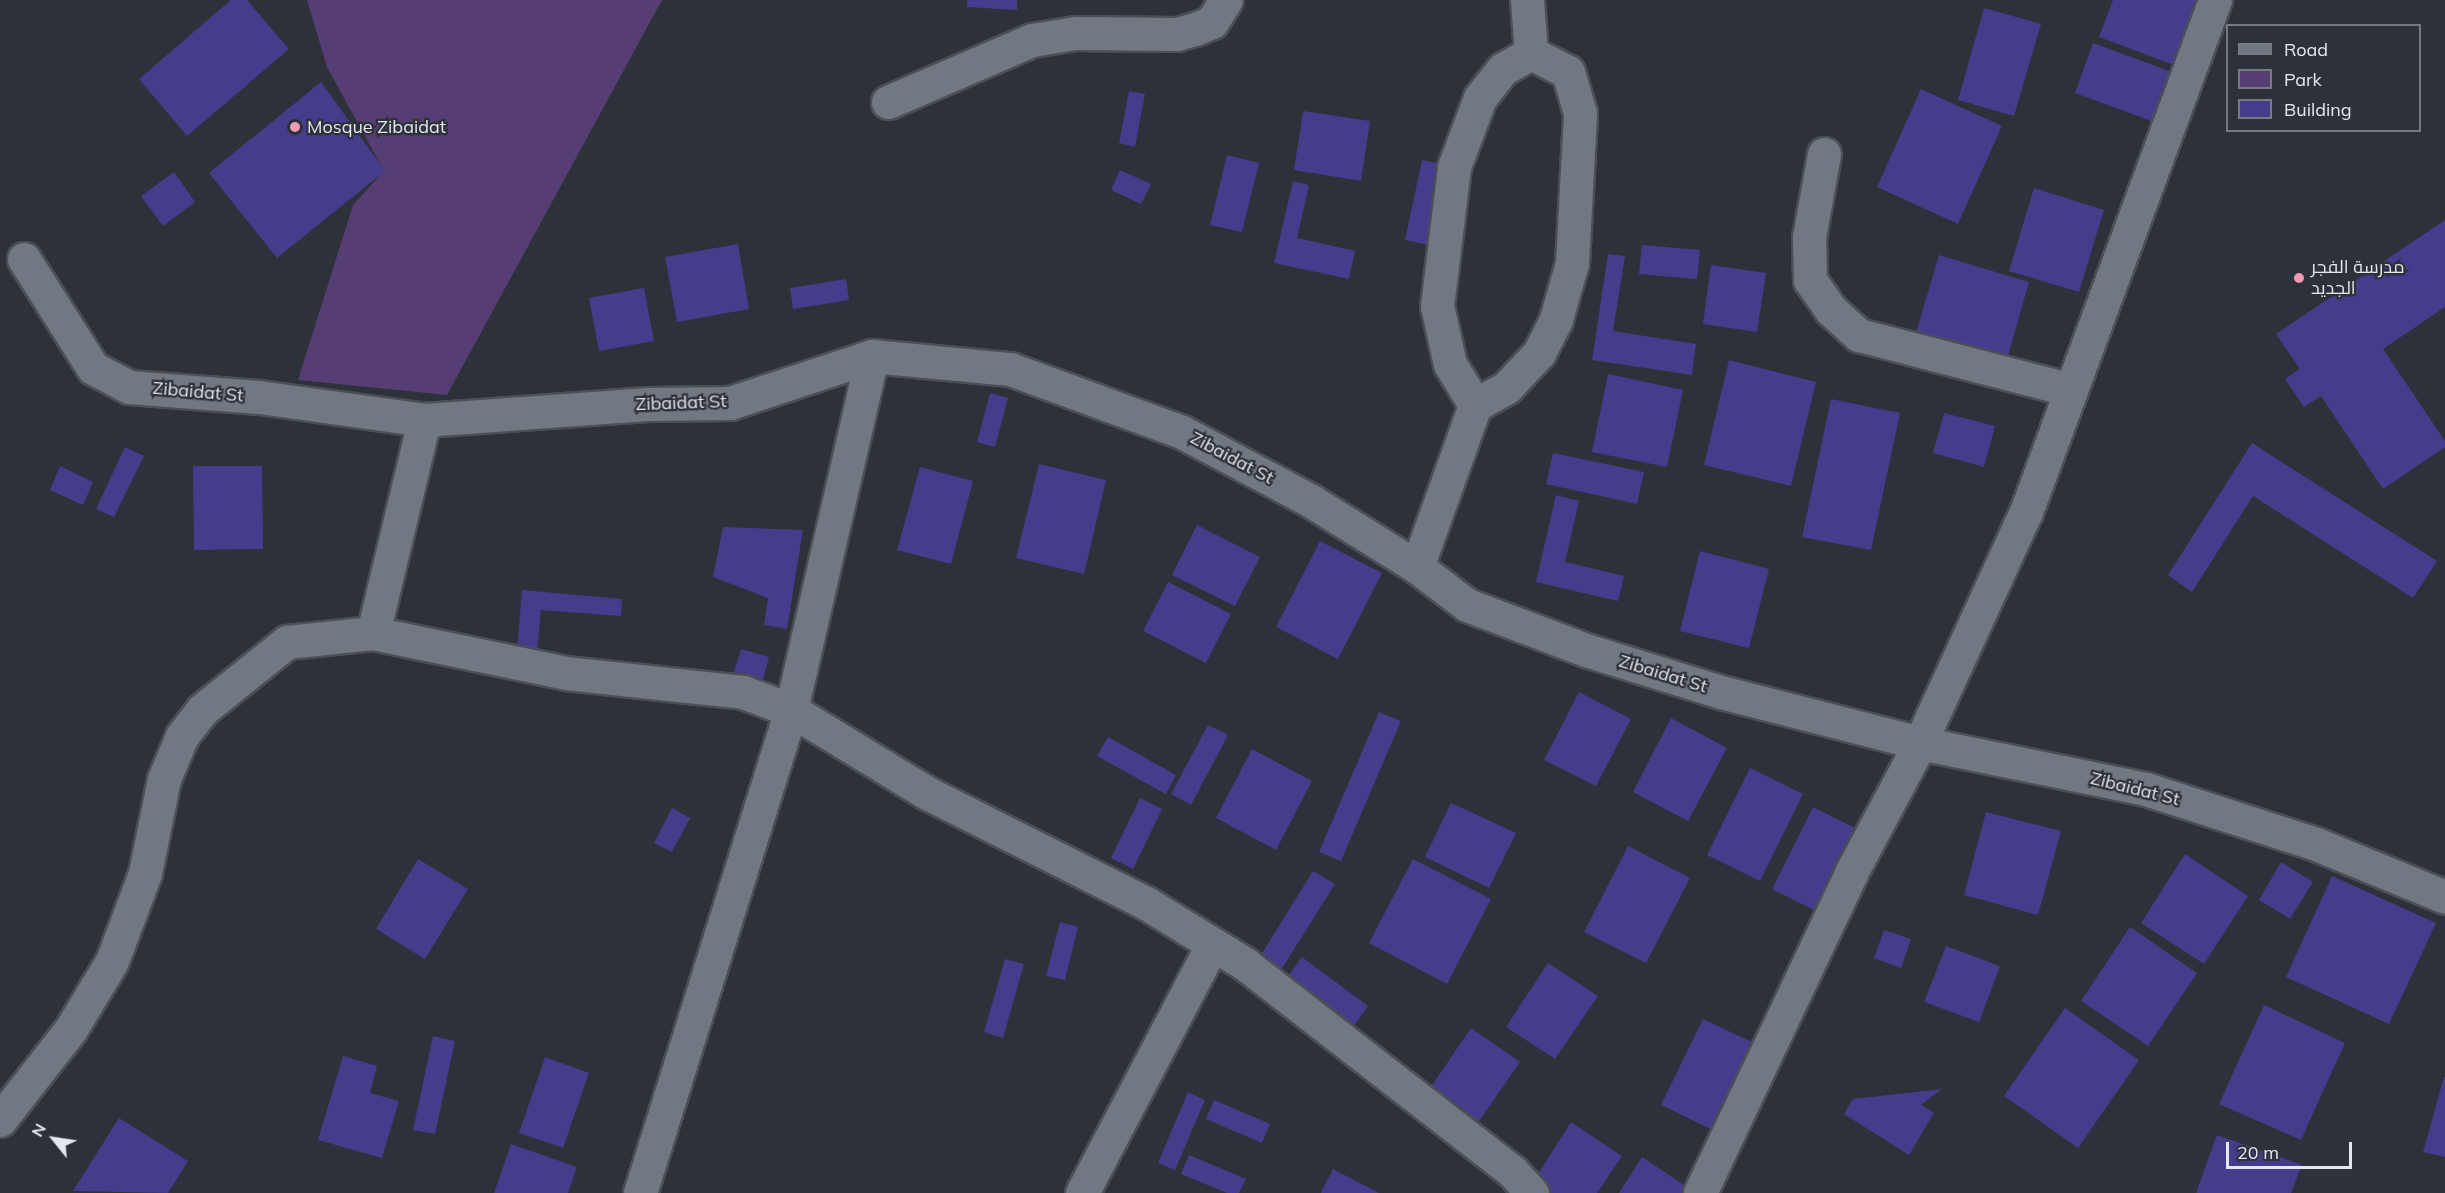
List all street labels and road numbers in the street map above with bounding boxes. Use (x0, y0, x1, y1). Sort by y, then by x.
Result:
street label: Zibaidat St (152, 377, 244, 407)
street label: Zibaidat St (635, 391, 727, 415)
street label: Zibaidat St (1187, 427, 1277, 489)
street label: Zibaidat St (1616, 650, 1710, 698)
street label: Zibaidat St (2088, 768, 2182, 810)

